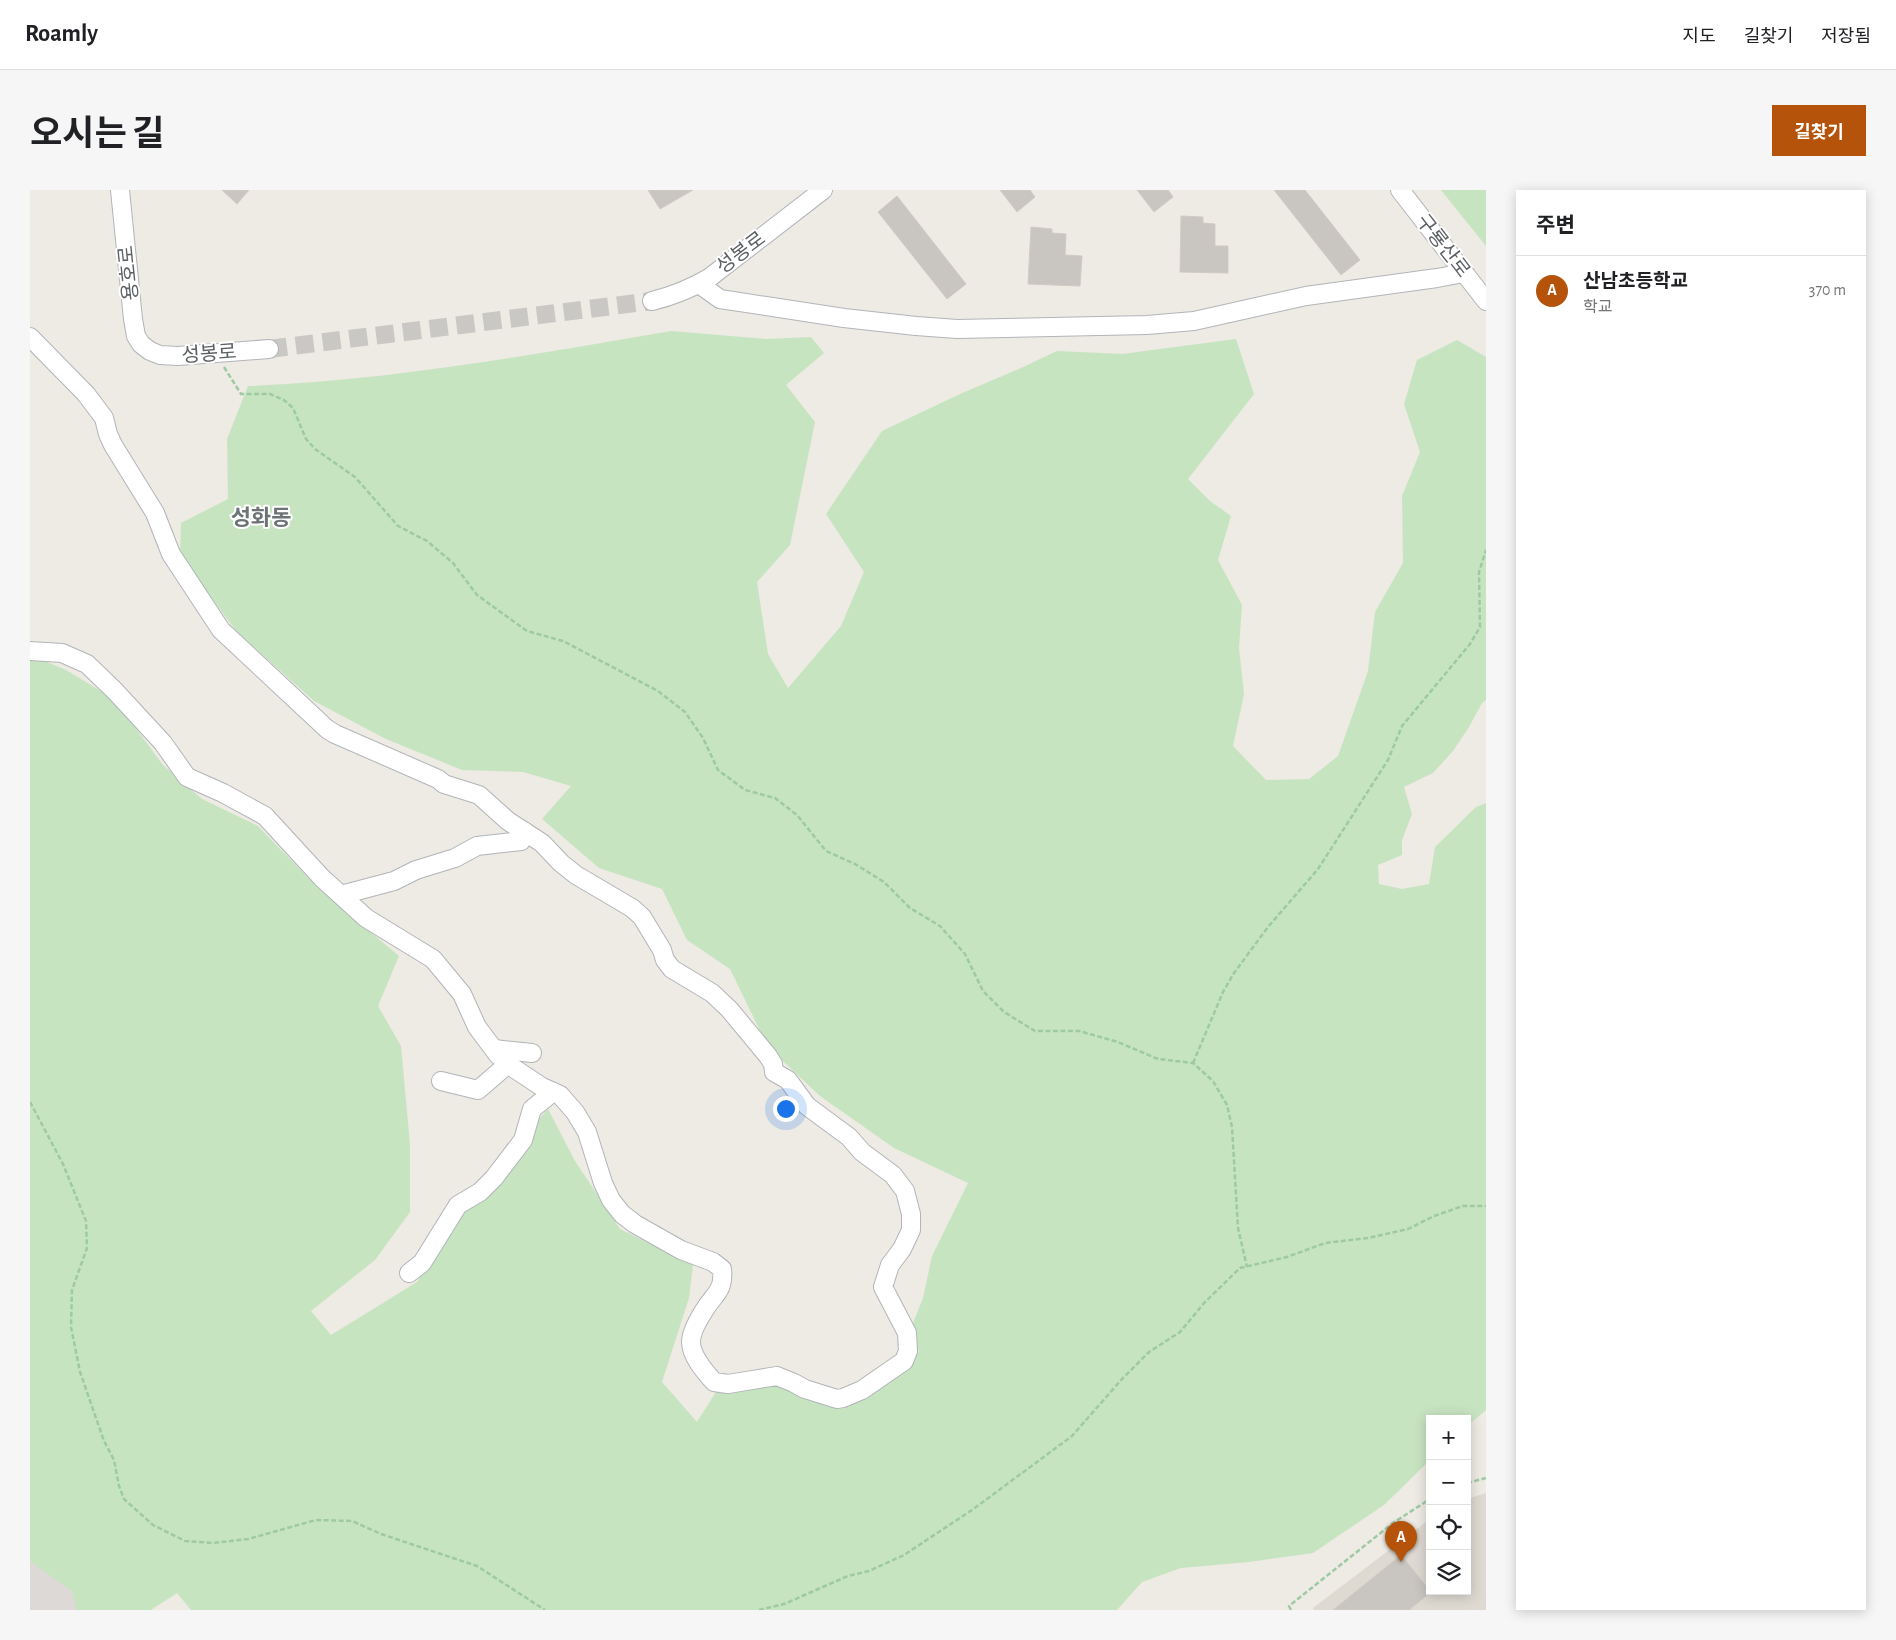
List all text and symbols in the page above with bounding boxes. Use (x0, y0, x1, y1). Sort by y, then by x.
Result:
text: Roamly (25, 22, 98, 46)
text: 지도 (1683, 28, 1716, 46)
text: 길찾기 (1744, 28, 1793, 46)
text: 저장됨 (1821, 28, 1871, 46)
button: 길찾기 (1772, 105, 1866, 156)
text: 오시는 길 (30, 117, 164, 152)
street label: 구룡산로 (1412, 210, 1474, 281)
text: 주변 (1536, 215, 1575, 236)
street label: 성봉로 (712, 228, 769, 278)
street label: 용호로 (115, 245, 142, 302)
text: 산남초등학교 (1583, 272, 1688, 291)
text: A (1547, 282, 1557, 298)
text: 370 m (1809, 282, 1846, 298)
text: 학교 (1583, 299, 1612, 315)
street label: 성봉로 (181, 341, 237, 366)
district label: 성화동 (231, 506, 291, 529)
your location (773, 1096, 799, 1122)
map controls (1426, 1415, 1471, 1595)
button: + (1426, 1415, 1471, 1460)
button: − (1426, 1460, 1471, 1505)
button: locate (1426, 1505, 1471, 1550)
pin: A (1385, 1521, 1417, 1562)
button: layers (1426, 1550, 1471, 1595)

